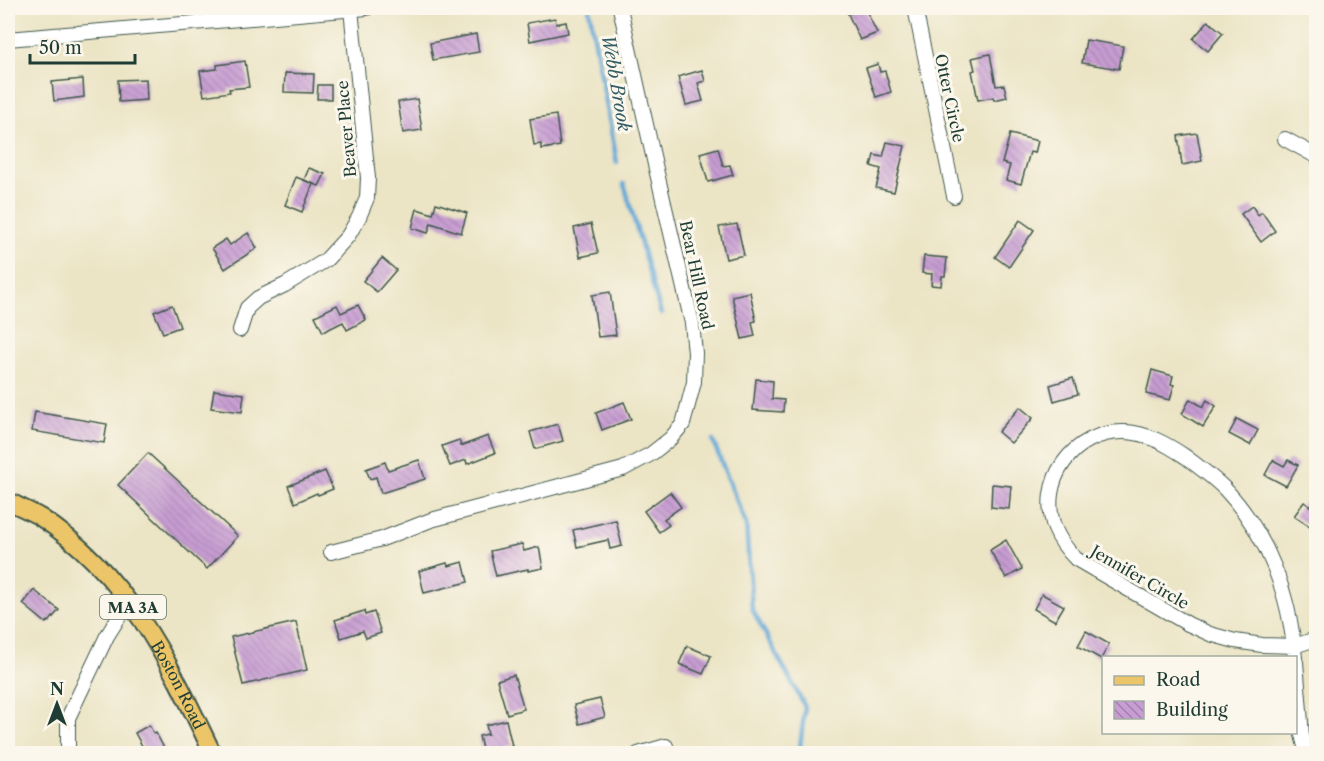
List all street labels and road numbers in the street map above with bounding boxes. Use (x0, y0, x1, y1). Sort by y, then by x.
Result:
street label: Otter Circle (931, 52, 969, 144)
street label: Beaver Place (332, 80, 360, 178)
street label: Bear Hill Road (676, 219, 718, 332)
street label: Jennifer Circle (1085, 539, 1193, 613)
road number: MA 3A (100, 595, 166, 619)
street label: Boston Road (147, 637, 210, 733)

